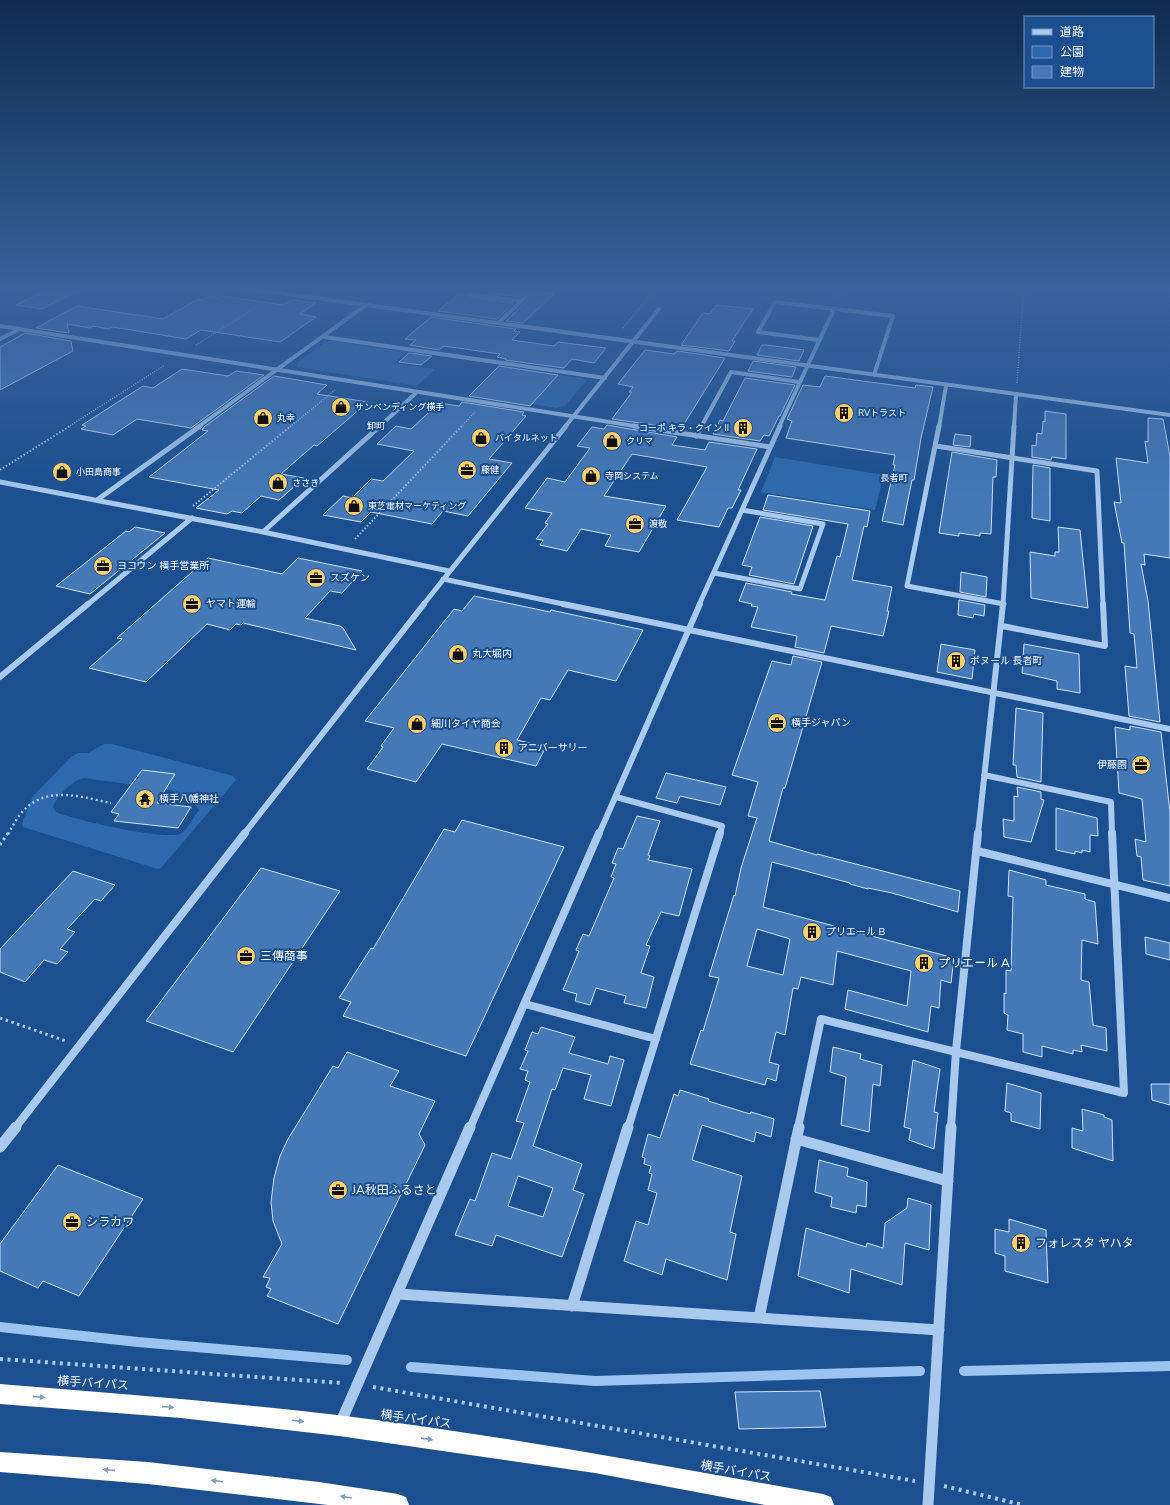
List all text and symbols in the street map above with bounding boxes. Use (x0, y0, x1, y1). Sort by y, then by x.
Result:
legend (1024, 16, 1154, 88)
text: 道路 (1060, 24, 1084, 40)
text: 公園 (1060, 44, 1084, 60)
text: 建物 (1060, 64, 1084, 80)
shop icon: サンベンディング横手 (330, 396, 352, 418)
place label: サンベンディング横手 (355, 401, 444, 413)
building icon: RVトラスト (833, 402, 855, 424)
shop icon: 丸幸 (252, 407, 274, 429)
place label: RVトラスト (858, 407, 906, 419)
place label: 丸幸 (277, 412, 295, 424)
building icon: コーポ キラ・クイン II (732, 417, 754, 439)
district label: 卸町 (367, 420, 385, 432)
place label: コーポ キラ・クイン II (639, 422, 729, 434)
shop icon: バイタルネット (470, 427, 492, 449)
shop icon: クリマ (601, 430, 623, 452)
place label: バイタルネット (495, 432, 558, 444)
place label: クリマ (626, 435, 653, 447)
office icon: 藤健 (456, 459, 478, 481)
shop icon: 小田島商事 (51, 461, 73, 483)
place label: 藤健 (481, 464, 499, 476)
shop icon: 寺岡システム (580, 465, 602, 487)
place label: 小田島商事 (76, 466, 121, 478)
place label: 寺岡システム (605, 470, 659, 482)
shop icon: ささき (267, 472, 289, 494)
district label: 長者町 (880, 472, 908, 484)
place label: ささき (292, 477, 319, 489)
shop icon: 東芝電材マーケティング (343, 495, 365, 517)
place label: 東芝電材マーケティング (368, 500, 466, 512)
office icon: 渡敬 (624, 513, 646, 535)
place label: 渡敬 (649, 518, 667, 530)
office icon: ヨコウン 横手営業所 (92, 555, 114, 577)
place label: ヨコウン 横手営業所 (117, 559, 209, 573)
office icon: スズケン (305, 567, 327, 589)
place label: スズケン (330, 571, 370, 585)
office icon: ヤマト運輸 (181, 593, 203, 615)
place label: ヤマト運輸 (206, 597, 256, 611)
shop icon: 丸大堀内 (447, 643, 469, 665)
place label: 丸大堀内 (472, 647, 512, 661)
building icon: ボヌール 長者町 (945, 650, 967, 672)
place label: ボヌール 長者町 (970, 654, 1043, 668)
office icon: 横手ジャパン (766, 712, 788, 734)
shop icon: 細川タイヤ商会 (406, 713, 428, 735)
place label: 横手ジャパン (791, 716, 851, 730)
place label: 細川タイヤ商会 (431, 717, 501, 731)
building icon: アニバーサリー (493, 737, 515, 759)
place label: アニバーサリー (518, 741, 588, 755)
office icon: 伊藤園 (1130, 754, 1152, 776)
place label: 伊藤園 (1097, 758, 1127, 772)
temple icon: 横手八幡神社 (134, 788, 156, 810)
place label: 横手八幡神社 (159, 792, 219, 806)
building icon: プリエール B (801, 921, 823, 943)
place label: プリエール B (826, 925, 886, 939)
office icon: 三傳商事 (235, 945, 257, 967)
place label: 三傳商事 (260, 948, 308, 964)
building icon: プリエール A (913, 952, 935, 974)
place label: プリエール A (938, 955, 1010, 971)
office icon: JA秋田ふるさと (327, 1179, 349, 1201)
place label: JA秋田ふるさと (351, 1182, 437, 1198)
office icon: シラカワ (61, 1211, 83, 1233)
place label: シラカワ (86, 1214, 134, 1230)
building icon: フォレスタ ヤハタ (1010, 1232, 1032, 1254)
place label: フォレスタ ヤハタ (1035, 1235, 1134, 1251)
street label: 横手バイパス (57, 1373, 129, 1393)
one-way arrow (33, 1394, 45, 1400)
one-way arrow (162, 1404, 175, 1411)
street label: 横手バイパス (379, 1406, 453, 1432)
one-way arrow (292, 1418, 304, 1425)
one-way arrow (420, 1436, 433, 1442)
street label: 横手バイパス (699, 1457, 773, 1485)
one-way arrow (103, 1467, 115, 1474)
one-way arrow (211, 1478, 223, 1484)
one-way arrow (340, 1494, 352, 1500)

